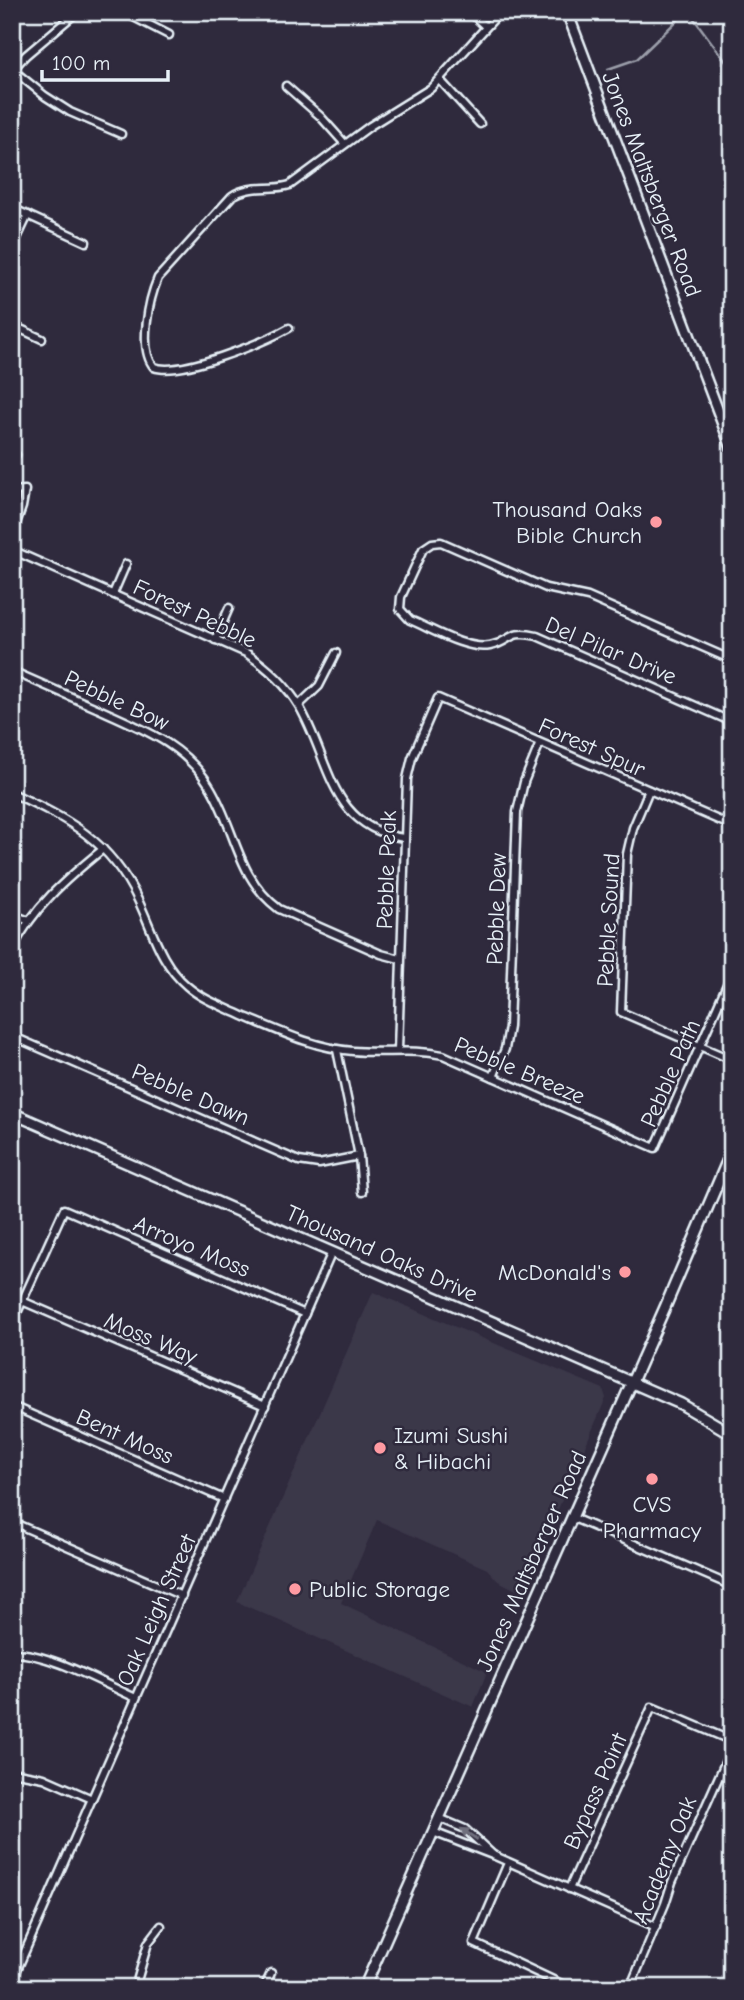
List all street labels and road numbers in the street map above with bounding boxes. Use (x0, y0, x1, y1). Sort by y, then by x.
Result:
street label: Jones Maltsberger Road (596, 68, 707, 301)
street label: Forest Pebble (129, 573, 261, 654)
street label: Del Pilar Drive (541, 611, 681, 690)
street label: Pebble Bow (60, 664, 174, 737)
street label: Forest Spur (534, 712, 650, 783)
street label: Pebble Peak (371, 810, 402, 930)
street label: Pebble Dew (481, 852, 512, 965)
street label: Pebble Sound (592, 852, 625, 988)
street label: Pebble Path (635, 1015, 706, 1131)
street label: Pebble Breeze (450, 1031, 589, 1110)
street label: Pebble Dawn (128, 1058, 254, 1131)
street label: Thousand Oaks Drive (282, 1199, 482, 1308)
street label: Arroyo Moss (130, 1210, 254, 1283)
street label: Moss Way (100, 1307, 202, 1370)
street label: Bent Moss (72, 1403, 177, 1470)
street label: Jones Maltsberger Road (471, 1447, 592, 1676)
street label: Oak Leigh Street (111, 1529, 203, 1690)
street label: Bypass Point (558, 1728, 634, 1853)
street label: Academy Oak (627, 1793, 702, 1928)

